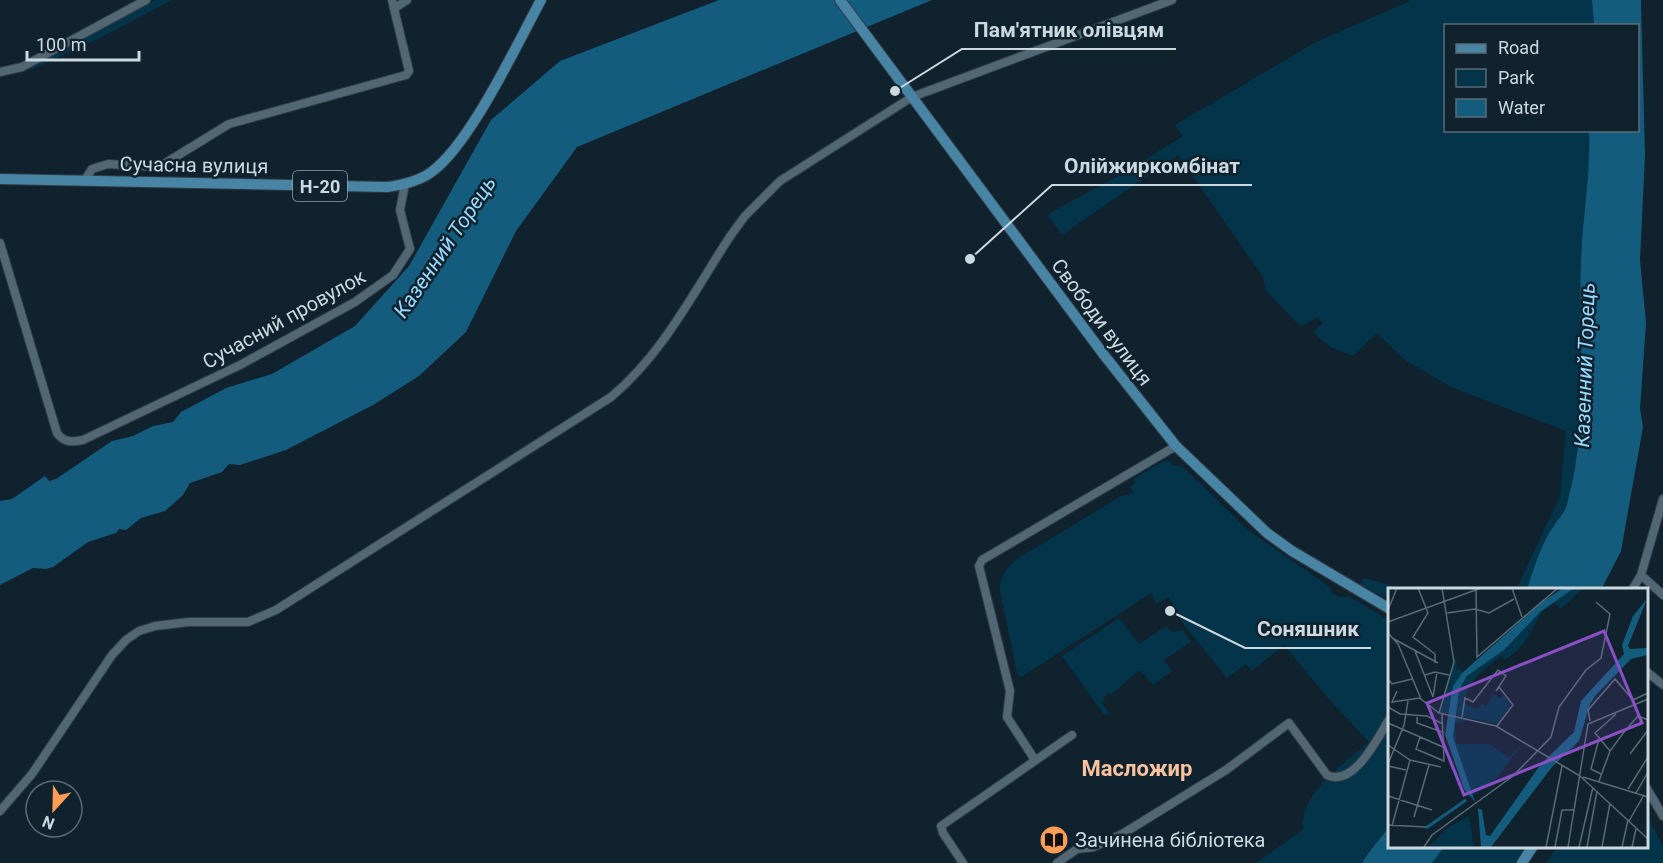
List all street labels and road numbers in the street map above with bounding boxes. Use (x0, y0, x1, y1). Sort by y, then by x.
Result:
street label: Сучасна вулиця (120, 152, 268, 178)
road number: Н-20 (293, 171, 347, 201)
street label: Свободи вулиця (1046, 254, 1158, 390)
street label: Сучасний провулок (198, 264, 370, 374)

